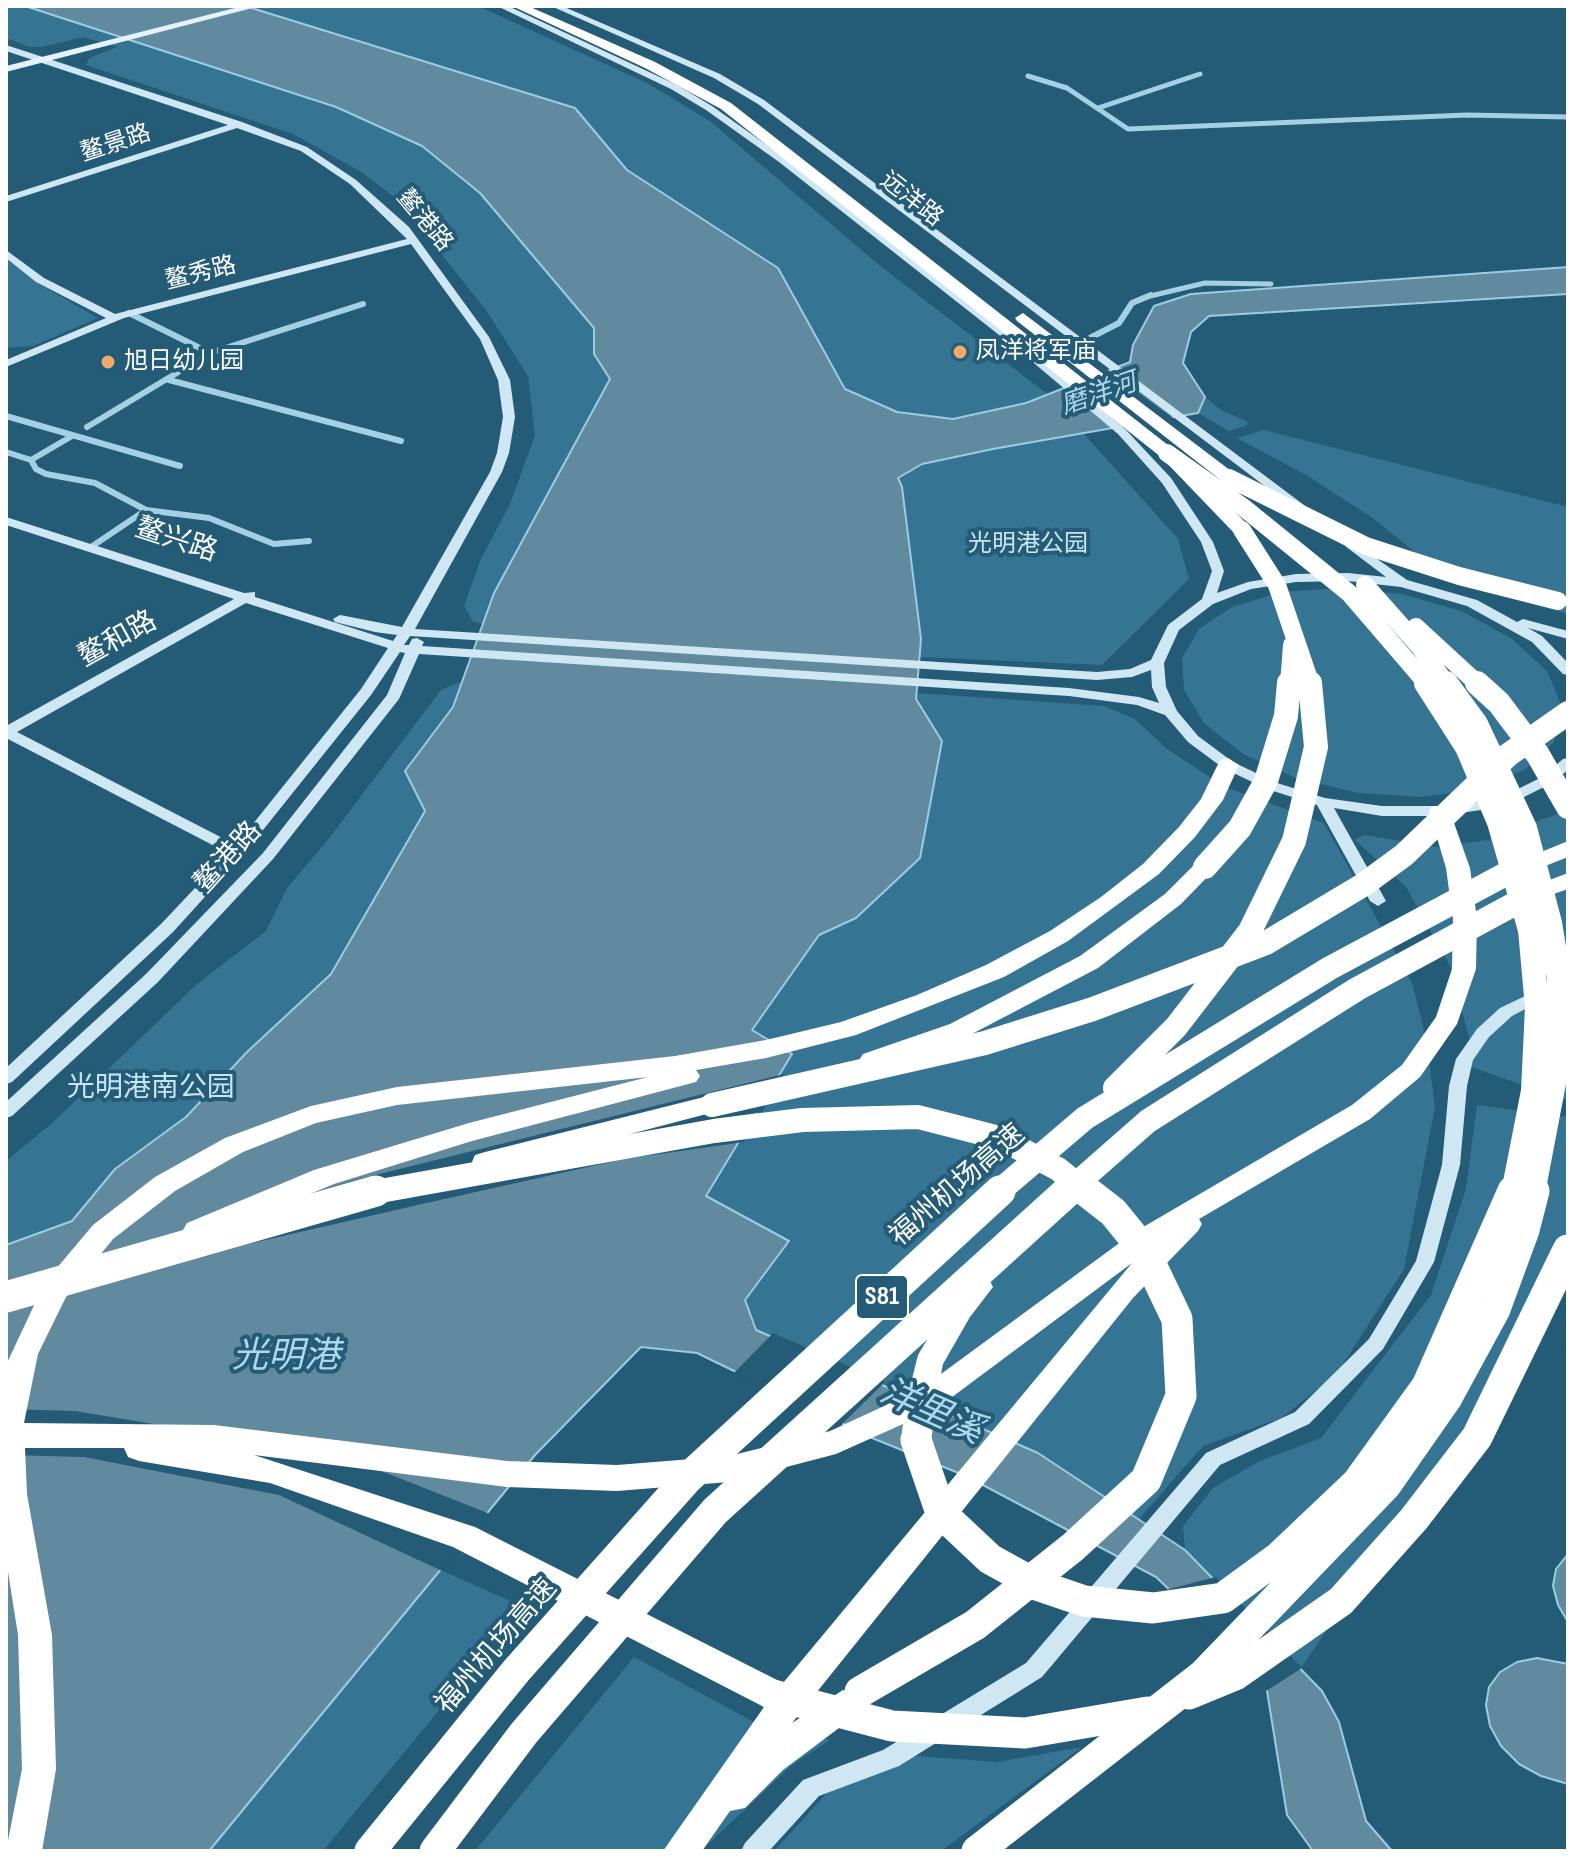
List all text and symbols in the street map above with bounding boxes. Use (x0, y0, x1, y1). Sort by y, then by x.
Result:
street label: 鳌景路 (77, 119, 155, 169)
street label: 远洋路 (874, 166, 948, 234)
street label: 鳌港路 (390, 184, 458, 258)
street label: 鳌秀路 (163, 251, 239, 297)
place label: 凤洋将军庙 (976, 338, 1096, 366)
marker: 凤洋将军庙 (951, 343, 969, 361)
place label: 旭日幼儿园 (124, 348, 244, 376)
marker: 旭日幼儿园 (99, 353, 117, 371)
water label: 磨洋河 (1057, 368, 1141, 422)
street label: 鳌兴路 (131, 512, 221, 570)
park label: 光明港公园 (968, 531, 1088, 559)
street label: 鳌和路 (73, 605, 163, 675)
street label: 鳌港路 (188, 816, 270, 900)
park label: 光明港南公园 (67, 1072, 235, 1106)
street label: 福州机场高速 (884, 1118, 1032, 1254)
road number: S81 (856, 1275, 908, 1319)
water label: 光明港 (232, 1336, 340, 1380)
water label: 洋里溪 (873, 1371, 989, 1455)
street label: 福州机场高速 (429, 1573, 565, 1721)

